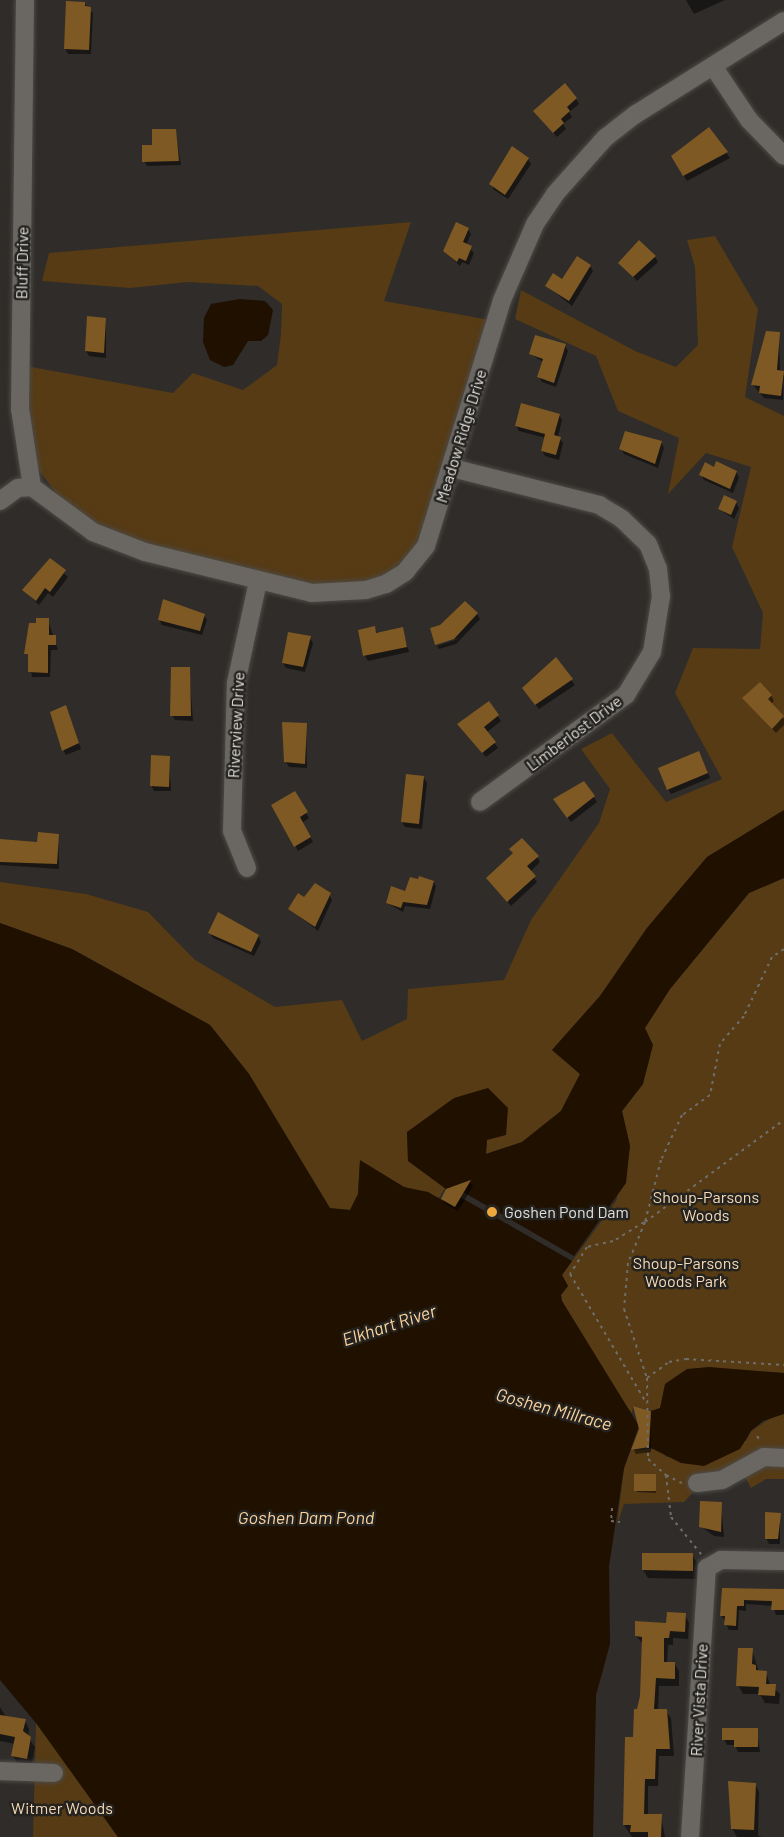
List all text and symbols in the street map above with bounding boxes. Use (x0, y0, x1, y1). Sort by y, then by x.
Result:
street label: Bluff Drive (12, 227, 32, 299)
street label: Meadow Ridge Drive (432, 367, 490, 505)
street label: Riverview Drive (224, 671, 248, 779)
street label: Limberlost Drive (523, 691, 625, 775)
park label: Shoup-Parsons Woods (653, 1187, 759, 1225)
place label: Goshen Pond Dam (504, 1202, 629, 1222)
marker: Goshen Pond Dam (485, 1205, 499, 1219)
park label: Shoup-Parsons Woods Park (633, 1253, 739, 1291)
water label: Elkhart River (339, 1300, 439, 1350)
water label: Goshen Millrace (494, 1383, 614, 1435)
water label: Goshen Dam Pond (238, 1506, 374, 1528)
street label: River Vista Drive (686, 1643, 712, 1757)
park label: Witmer Woods (11, 1798, 113, 1818)

